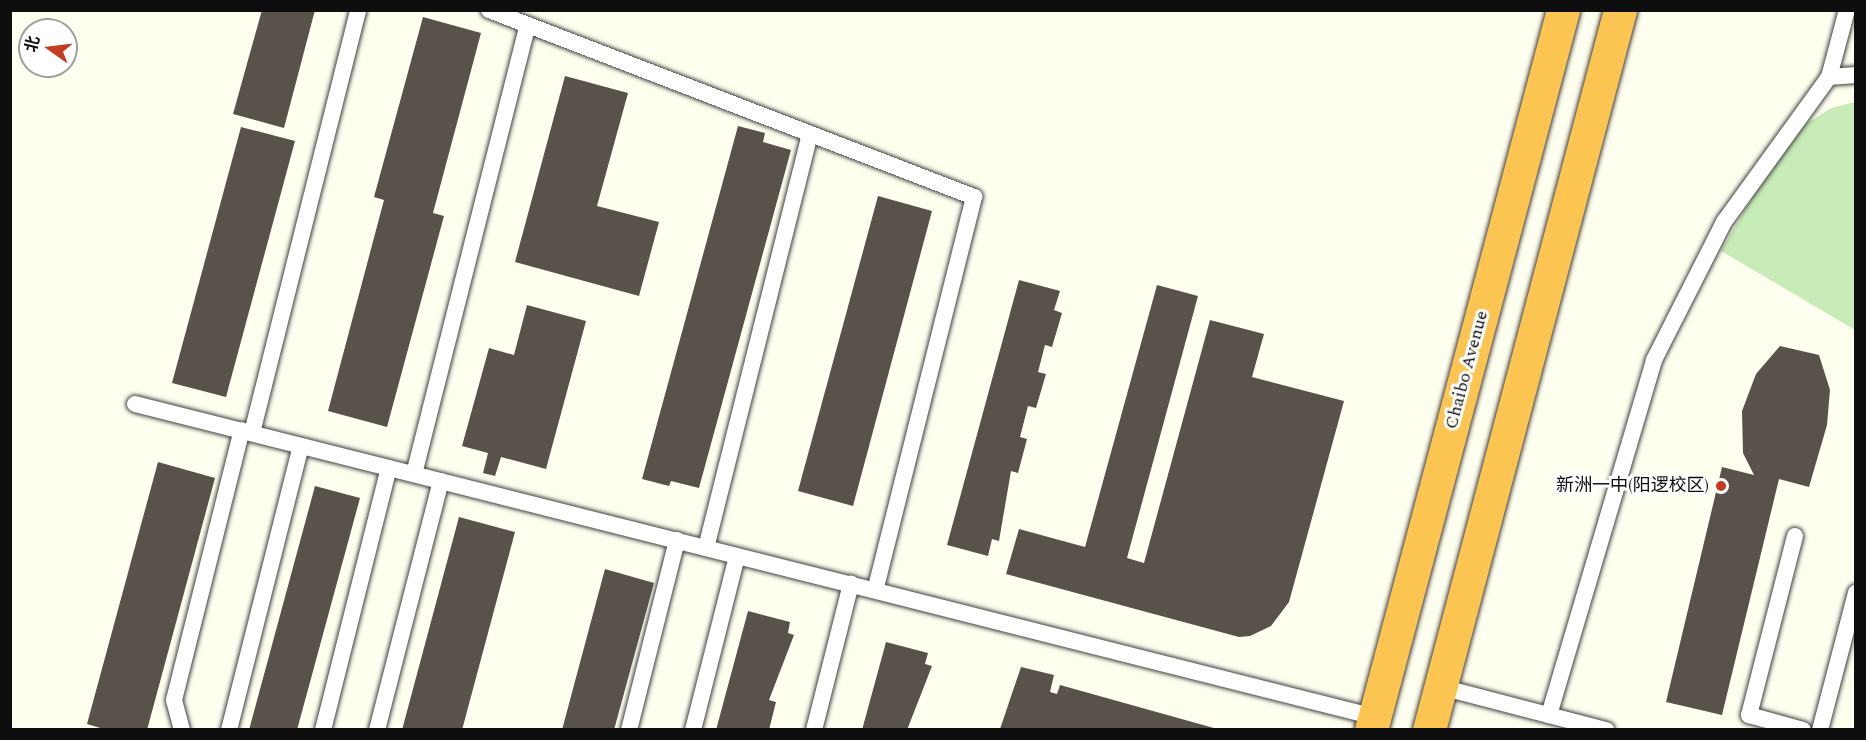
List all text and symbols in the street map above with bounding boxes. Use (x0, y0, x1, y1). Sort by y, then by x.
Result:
north arrow (18, 18, 78, 78)
text: 北 (19, 33, 46, 55)
street label: Chaibo Avenue (1441, 308, 1493, 432)
place label: 新洲一中(阳逻校区) (1556, 475, 1709, 497)
marker: 新洲一中(阳逻校区) (1714, 479, 1728, 493)

